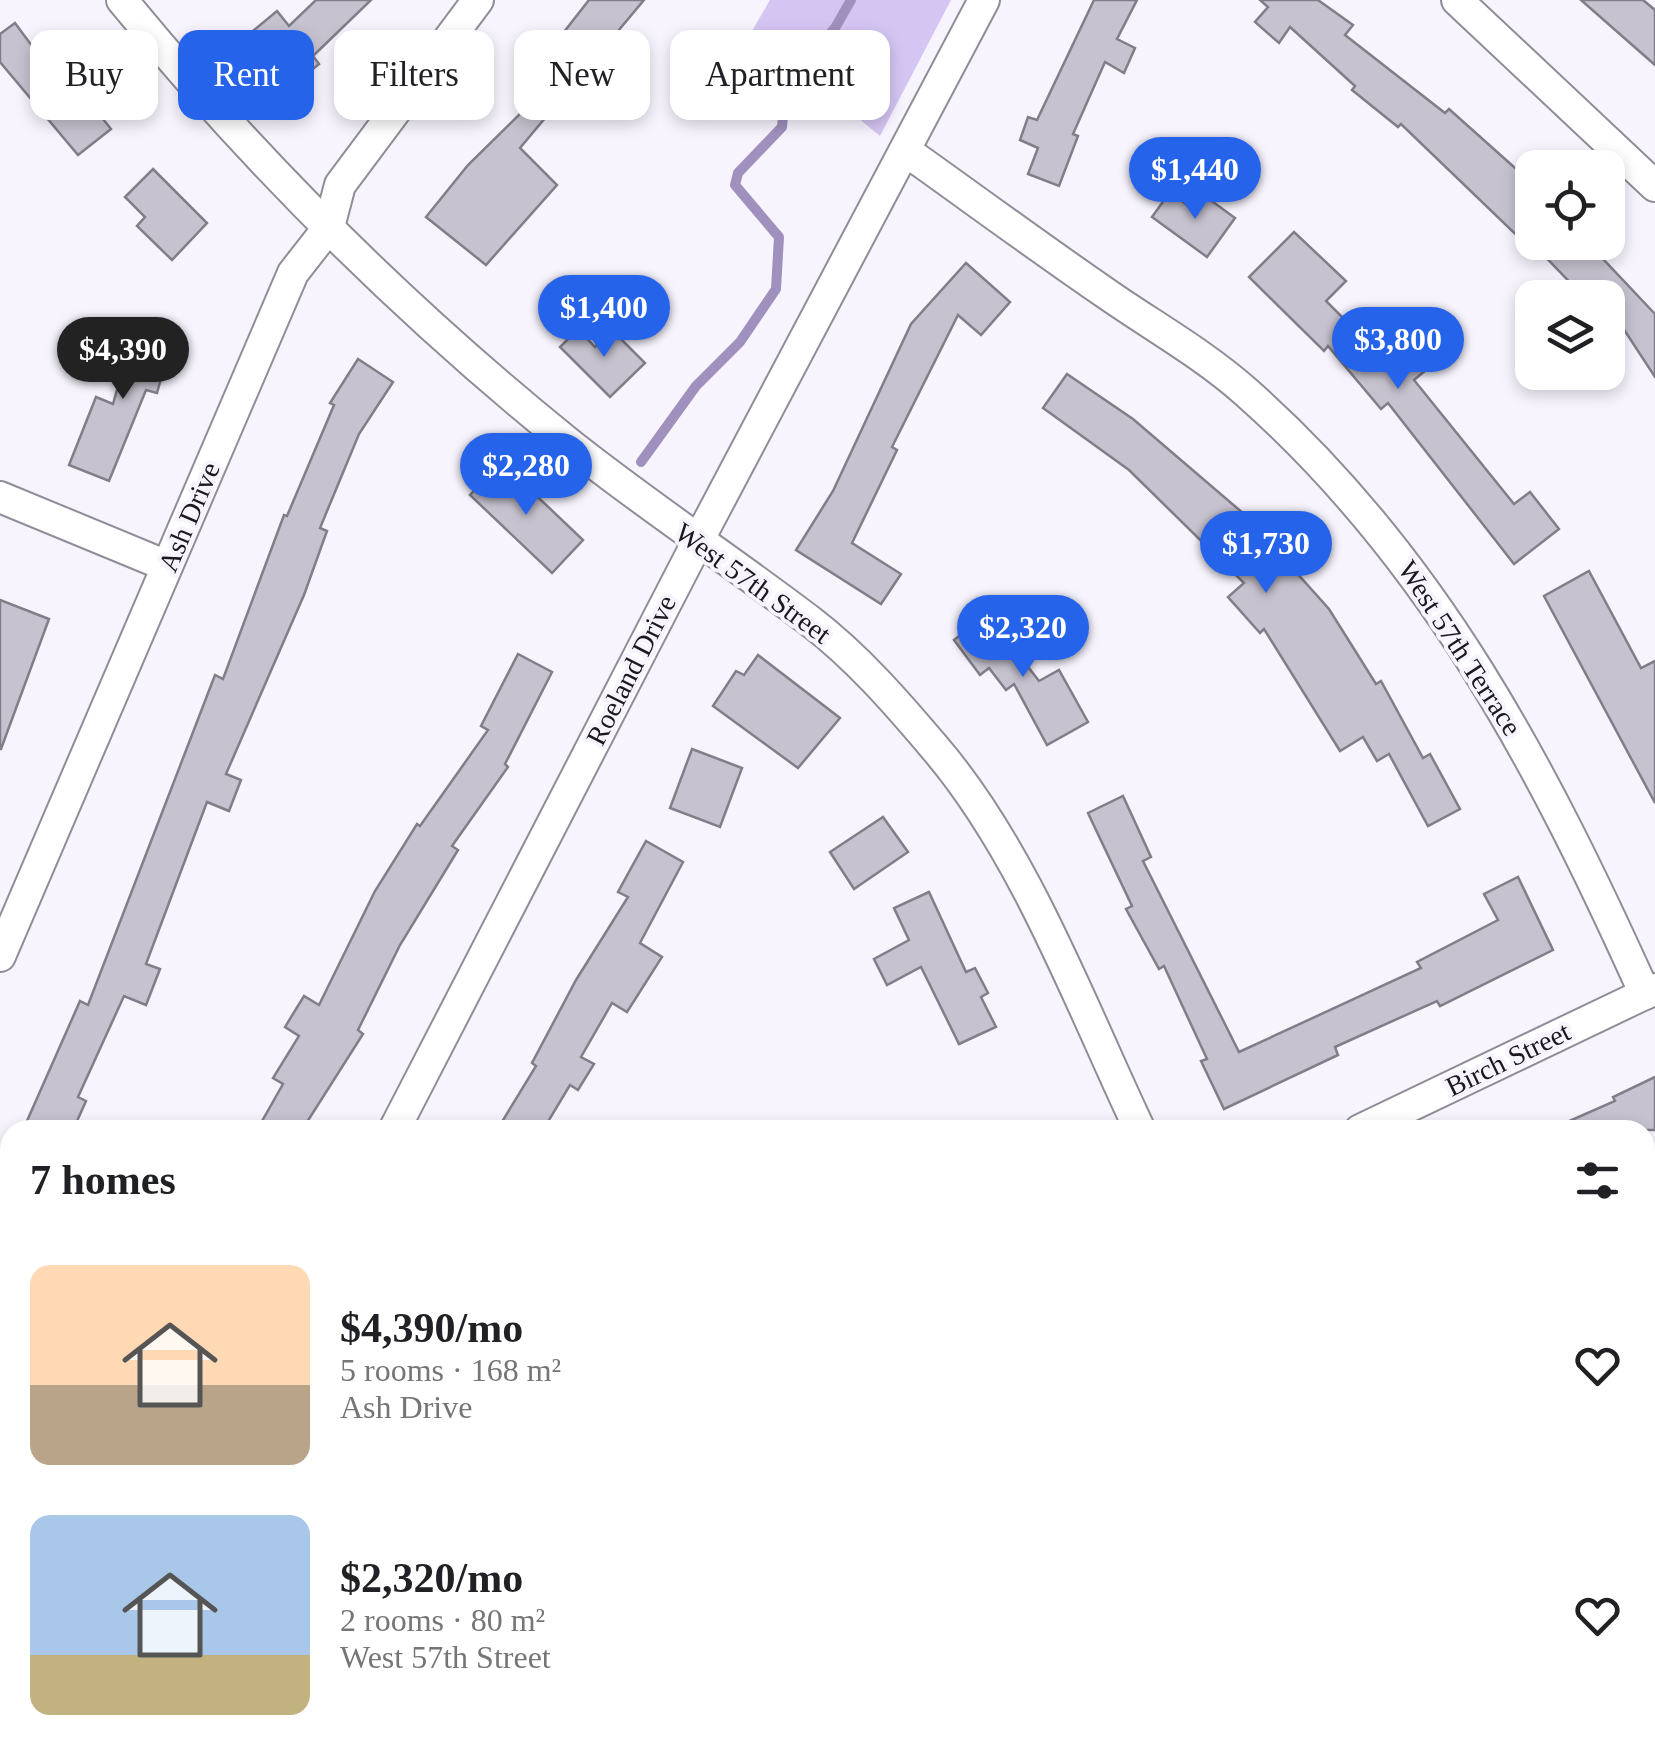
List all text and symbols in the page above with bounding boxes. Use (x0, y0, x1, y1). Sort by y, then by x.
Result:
chip: Buy (30, 30, 158, 120)
chip: Rent (178, 30, 314, 120)
chip: Filters (334, 30, 494, 120)
chip: New (514, 30, 650, 120)
chip: Apartment (670, 30, 890, 120)
pin: $1,440 (1114, 137, 1276, 222)
map controls (1515, 150, 1625, 390)
button: locate (1515, 150, 1625, 260)
text: $1,440 (1151, 151, 1239, 187)
pin: $1,400 (523, 275, 685, 360)
button: layers (1515, 280, 1625, 390)
text: $1,400 (560, 289, 648, 325)
pin: $3,800 (1317, 307, 1479, 392)
pin: $4,390 (42, 317, 204, 402)
text: $3,800 (1354, 321, 1442, 357)
text: $4,390 (79, 331, 167, 367)
pin: $2,280 (445, 433, 607, 518)
text: $2,280 (482, 447, 570, 483)
street label: Ash Drive (152, 458, 226, 576)
pin: $1,730 (1185, 511, 1347, 596)
street label: West 57th Street (669, 516, 837, 650)
text: $1,730 (1222, 525, 1310, 561)
street label: West 57th Terrace (1392, 555, 1528, 741)
street label: Roeland Drive (580, 590, 682, 750)
pin: $2,320 (942, 595, 1104, 680)
text: $2,320 (979, 609, 1067, 645)
street label: Birch Street (1441, 1015, 1575, 1102)
icon: filters (1570, 1153, 1625, 1208)
text: 7 homes (30, 1157, 176, 1203)
icon: home (110, 1305, 230, 1425)
text: $4,390/mo (340, 1305, 523, 1351)
icon: heart (1570, 1338, 1625, 1393)
text: 5 rooms · 168 m² (340, 1352, 561, 1388)
text: Ash Drive (340, 1389, 472, 1425)
icon: home (110, 1555, 230, 1675)
text: $2,320/mo (340, 1555, 523, 1601)
icon: heart (1570, 1588, 1625, 1643)
text: 2 rooms · 80 m² (340, 1602, 545, 1638)
text: West 57th Street (340, 1639, 551, 1675)

